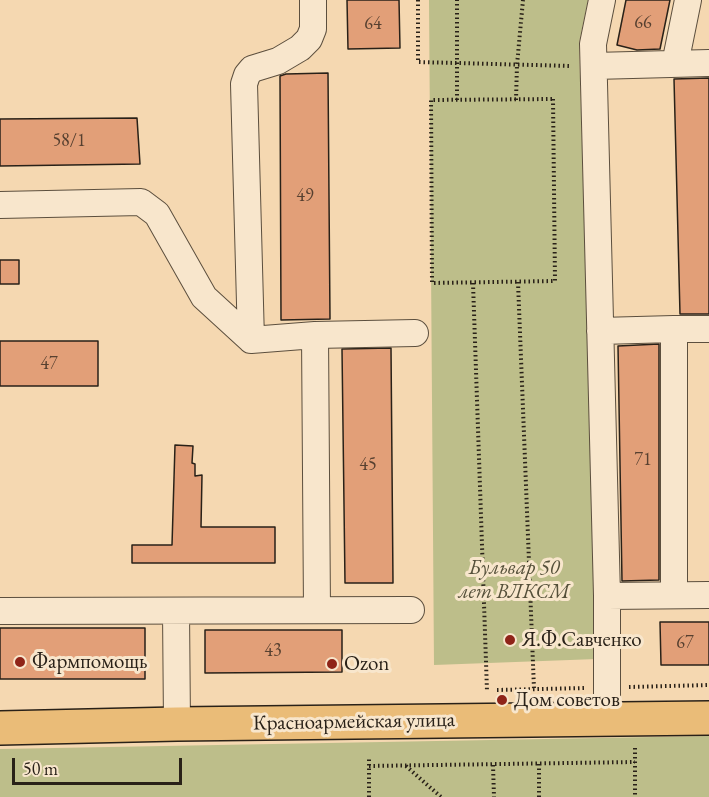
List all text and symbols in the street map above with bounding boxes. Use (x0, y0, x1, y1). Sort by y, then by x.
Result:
house number: 66 (634, 12, 652, 34)
house number: 64 (364, 13, 382, 35)
house number: 58/1 (52, 130, 86, 152)
house number: 49 (296, 185, 314, 207)
house number: 47 (40, 353, 58, 375)
house number: 71 (634, 449, 652, 471)
house number: 45 (359, 454, 377, 476)
park label: Бульвар 50 лет ВЛКСМ (459, 555, 569, 605)
place label: Я.Ф.Савченко (522, 627, 642, 653)
house number: 67 (676, 632, 694, 654)
marker: Я.Ф.Савченко (503, 633, 517, 647)
house number: 43 (264, 640, 282, 662)
place label: Фармпомощь (32, 649, 147, 675)
place label: Ozon (344, 651, 389, 677)
marker: Фармпомощь (13, 655, 27, 669)
marker: Ozon (325, 657, 339, 671)
place label: Дом советов (514, 687, 620, 713)
marker: Дом советов (495, 693, 509, 707)
street label: Красноармейская улица (253, 708, 455, 736)
scale bar (15, 746, 184, 784)
text: 50 m (23, 757, 58, 780)

